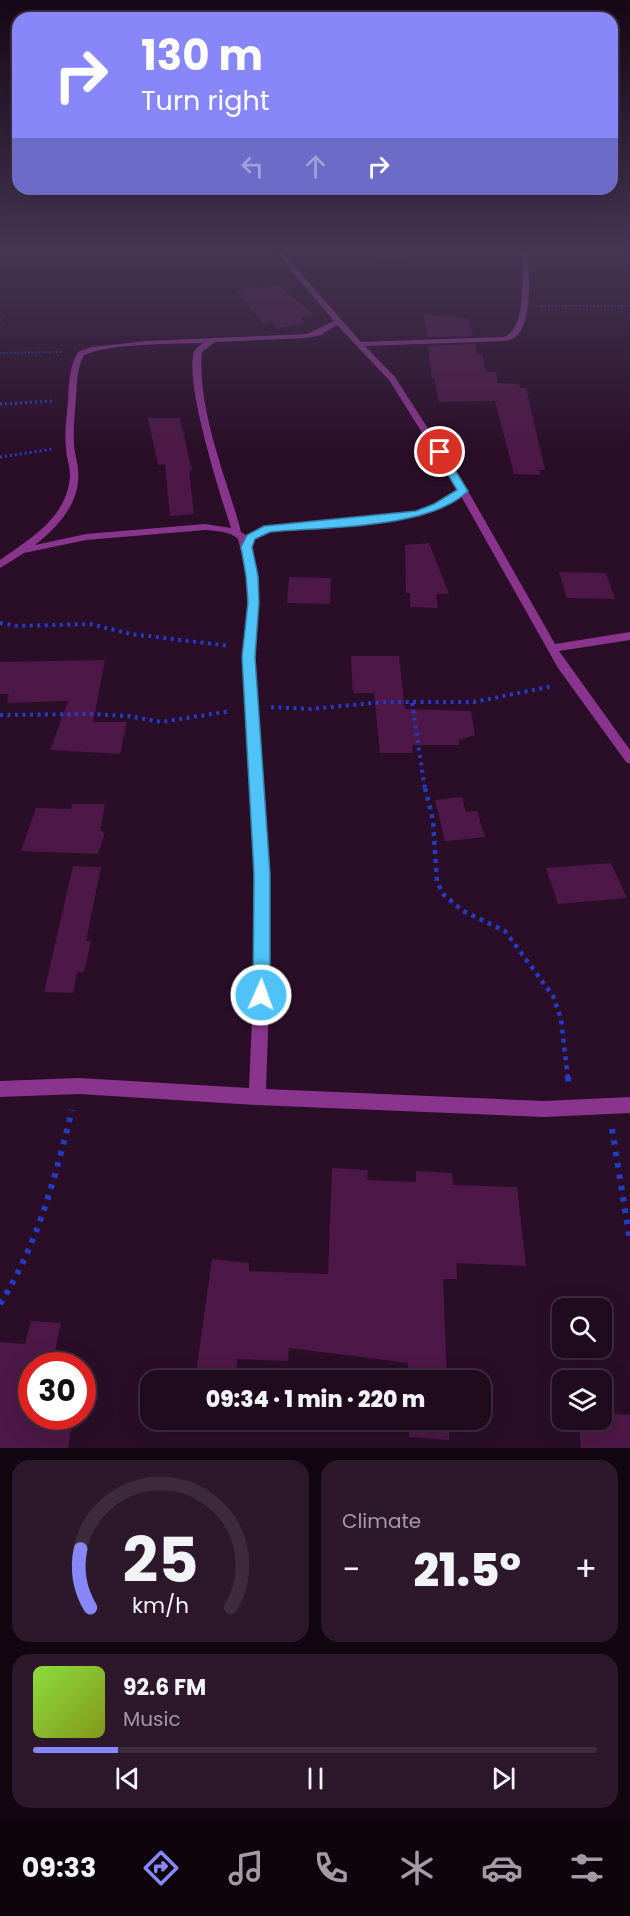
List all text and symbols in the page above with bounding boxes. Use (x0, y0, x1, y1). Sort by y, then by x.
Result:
text: 130 m (141, 26, 263, 85)
icon: right (42, 36, 120, 114)
text: Turn right (141, 82, 270, 119)
icon: left (236, 150, 269, 183)
icon: ahead (299, 150, 332, 183)
icon: right (362, 150, 395, 183)
pin (414, 426, 465, 477)
icon: arrive (423, 435, 456, 468)
position arrow (229, 963, 293, 1027)
map controls (552, 1298, 612, 1430)
button: search (552, 1298, 612, 1358)
speed limit sign: 30 (18, 1352, 96, 1430)
button: layers (552, 1370, 612, 1430)
text: 09:34 · 1 min · 220 m (206, 1384, 425, 1415)
text: Climate (342, 1507, 421, 1535)
text: 25 (122, 1516, 199, 1604)
text: 21.5° (414, 1539, 521, 1602)
text: − (342, 1546, 360, 1593)
text: + (574, 1546, 597, 1593)
text: km/h (132, 1590, 189, 1621)
text: 92.6 FM (123, 1672, 206, 1703)
text: Music (123, 1705, 181, 1733)
icon: previous (111, 1762, 144, 1795)
icon: pause (299, 1762, 332, 1795)
icon: next (487, 1762, 520, 1795)
icon: directions (140, 1847, 182, 1889)
icon: music (225, 1847, 267, 1889)
icon: phone (310, 1847, 352, 1889)
icon: climate (396, 1847, 438, 1889)
icon: car (481, 1847, 523, 1889)
icon: filters (566, 1847, 608, 1889)
text: 09:33 (22, 1849, 96, 1886)

